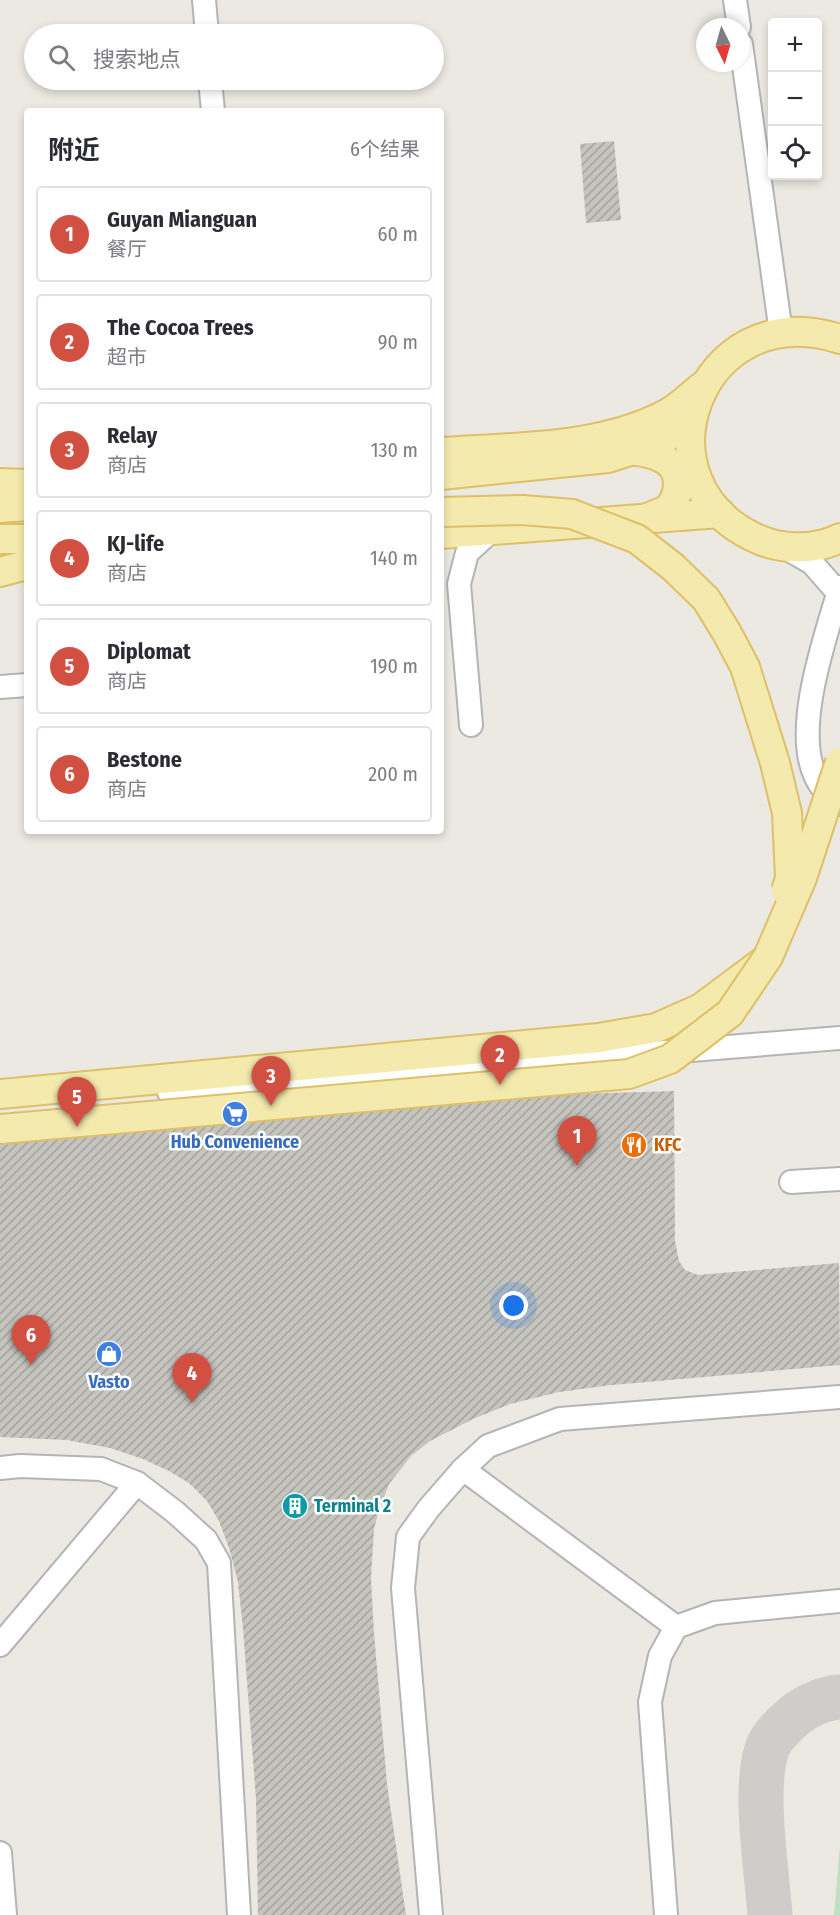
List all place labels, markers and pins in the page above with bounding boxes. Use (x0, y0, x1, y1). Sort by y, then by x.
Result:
pin: 2 (480, 1036, 520, 1085)
pin: 3 (252, 1056, 290, 1106)
pin: 5 (58, 1078, 97, 1127)
supermarket icon: Hub Convenience (220, 1099, 250, 1129)
pin: 1 (558, 1116, 596, 1166)
restaurant icon: KFC (619, 1130, 649, 1160)
place label: Hub Convenience (171, 1131, 299, 1153)
place label: KFC (654, 1134, 682, 1156)
pin: 6 (12, 1316, 51, 1365)
shop icon: Vasto (94, 1339, 124, 1369)
pin: 4 (172, 1354, 212, 1403)
place label: Vasto (87, 1371, 130, 1393)
building icon: Terminal 2 (280, 1491, 310, 1521)
place label: Terminal 2 (314, 1495, 391, 1517)

